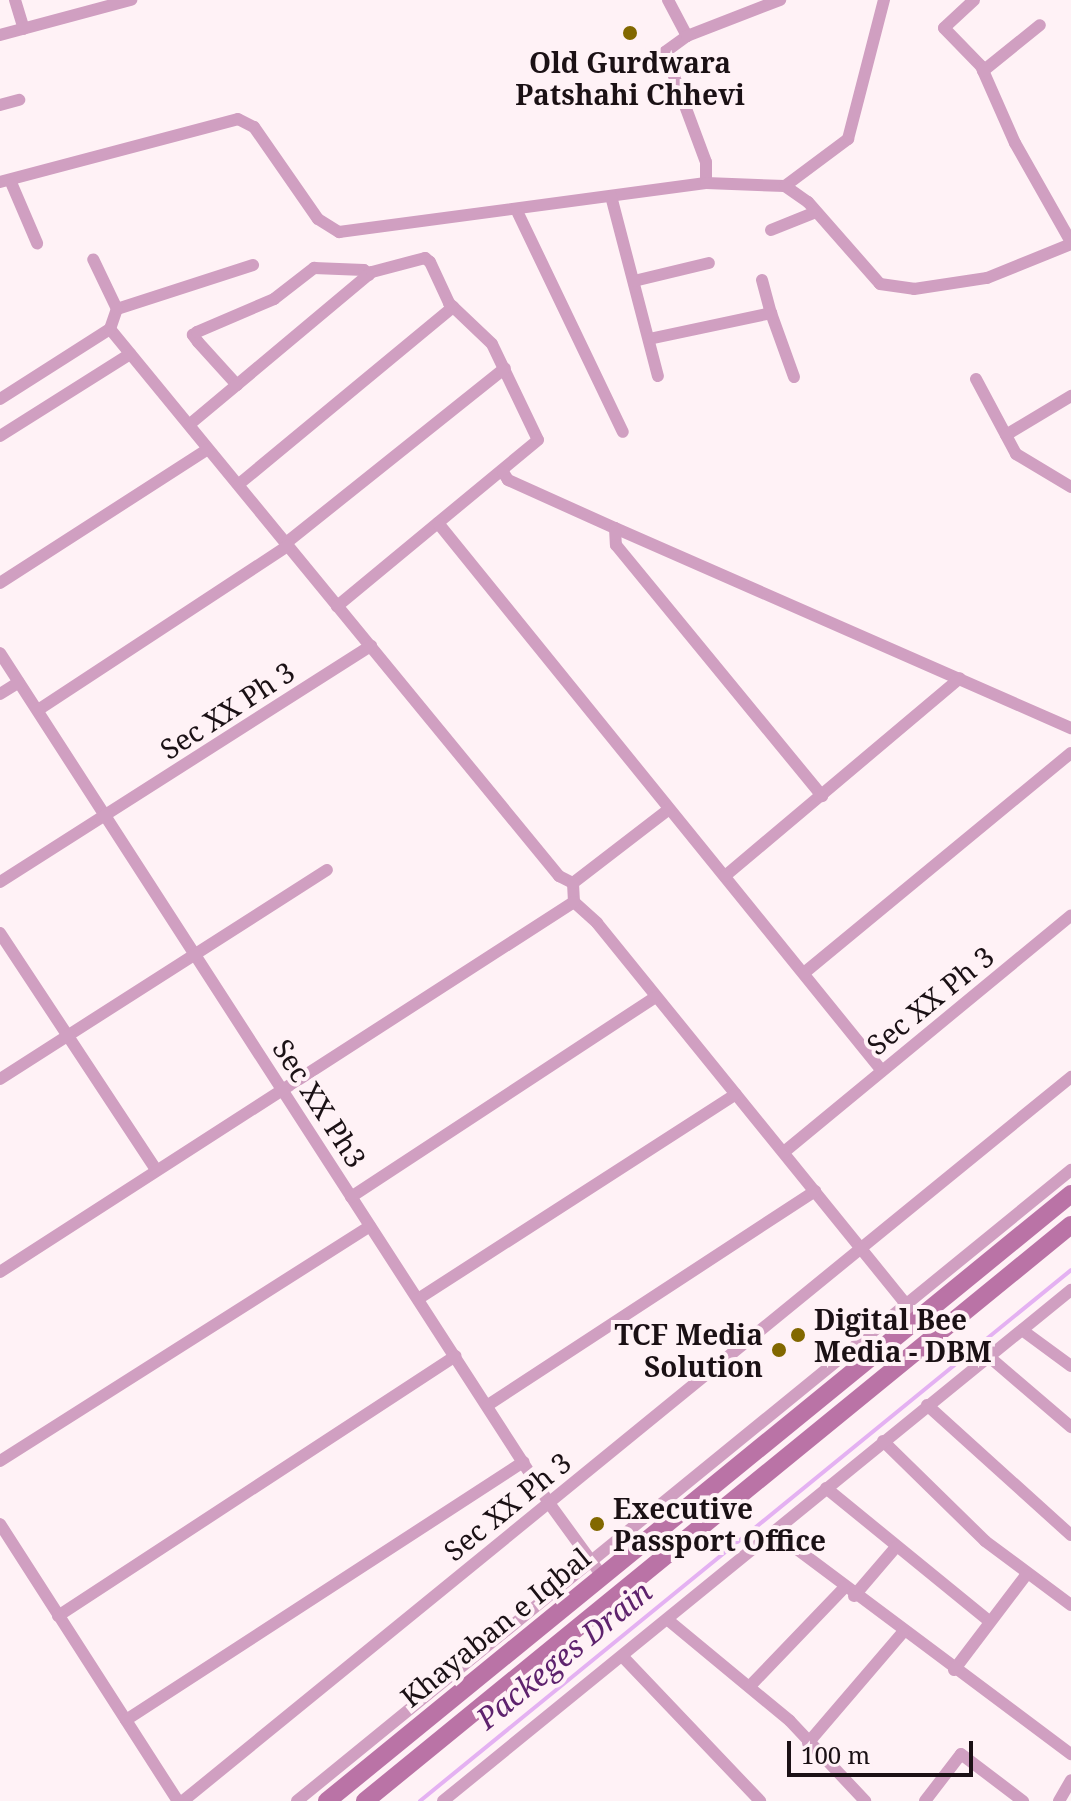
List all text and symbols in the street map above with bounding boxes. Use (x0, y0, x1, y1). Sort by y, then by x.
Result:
marker: Old Gurdwara Patshahi Chhevi (621, 24, 639, 42)
place label: Old Gurdwara Patshahi Chhevi (515, 45, 745, 111)
street label: Sec XX Ph 3 (154, 654, 300, 766)
street label: Sec XX Ph 3 (860, 939, 1000, 1061)
street label: Sec XX Ph3 (266, 1033, 374, 1173)
place label: Digital Bee Media - DBM (814, 1302, 992, 1368)
place label: TCF Media Solution (614, 1317, 763, 1383)
marker: Digital Bee Media - DBM (789, 1326, 807, 1344)
marker: TCF Media Solution (770, 1341, 788, 1359)
street label: Sec XX Ph 3 (437, 1445, 577, 1567)
place label: Executive Passport Office (613, 1491, 826, 1557)
marker: Executive Passport Office (588, 1515, 606, 1533)
street label: Khayaban e Iqbal (394, 1540, 596, 1714)
water label: Packeges Drain (469, 1573, 659, 1737)
scale bar (791, 1725, 977, 1775)
text: 100 m (801, 1738, 870, 1771)

